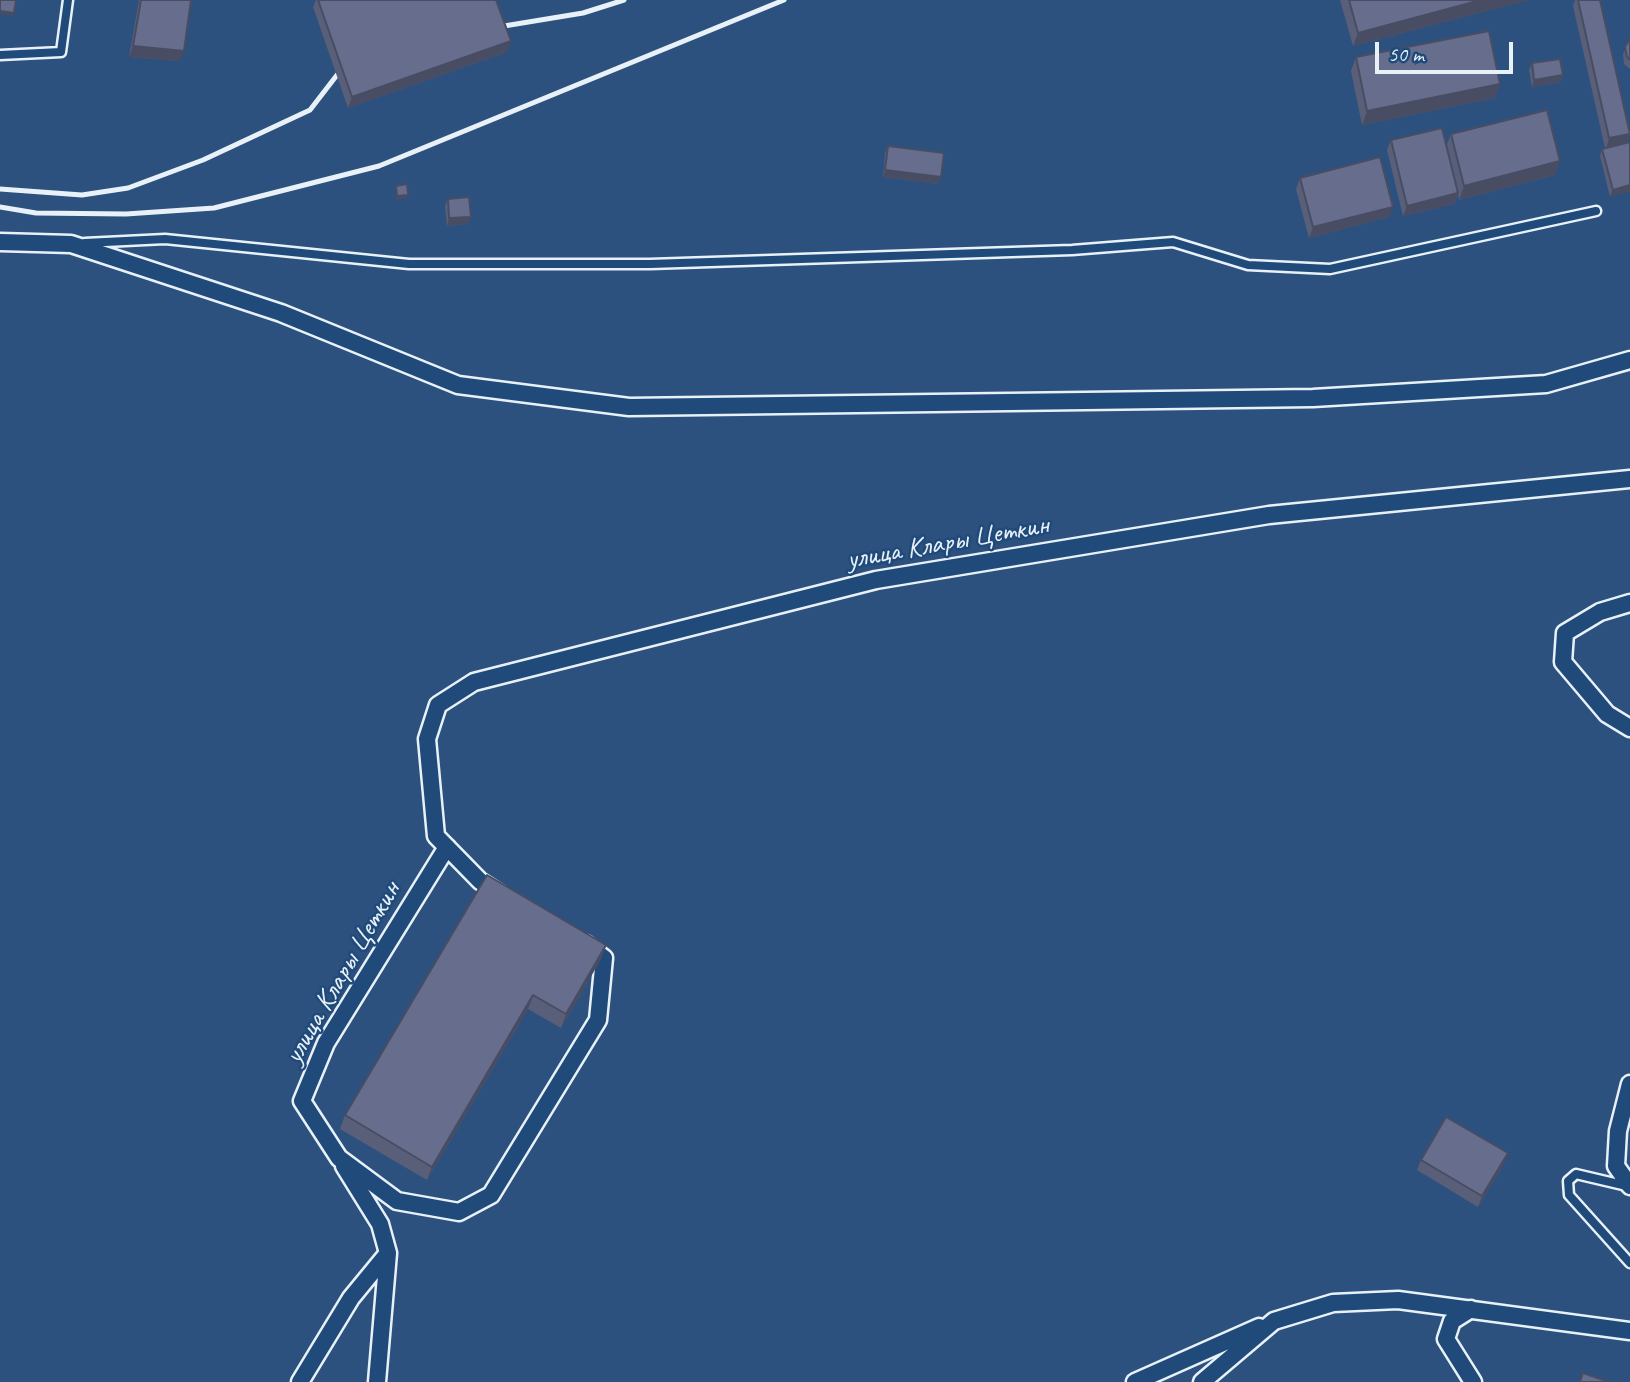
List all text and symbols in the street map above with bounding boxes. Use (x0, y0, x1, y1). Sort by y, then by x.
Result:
scale bar (1378, 28, 1516, 72)
text: 50 m (1388, 41, 1424, 67)
street label: улица Клары Цеткин (844, 509, 1052, 577)
street label: улица Клары Цеткин (277, 876, 409, 1070)

